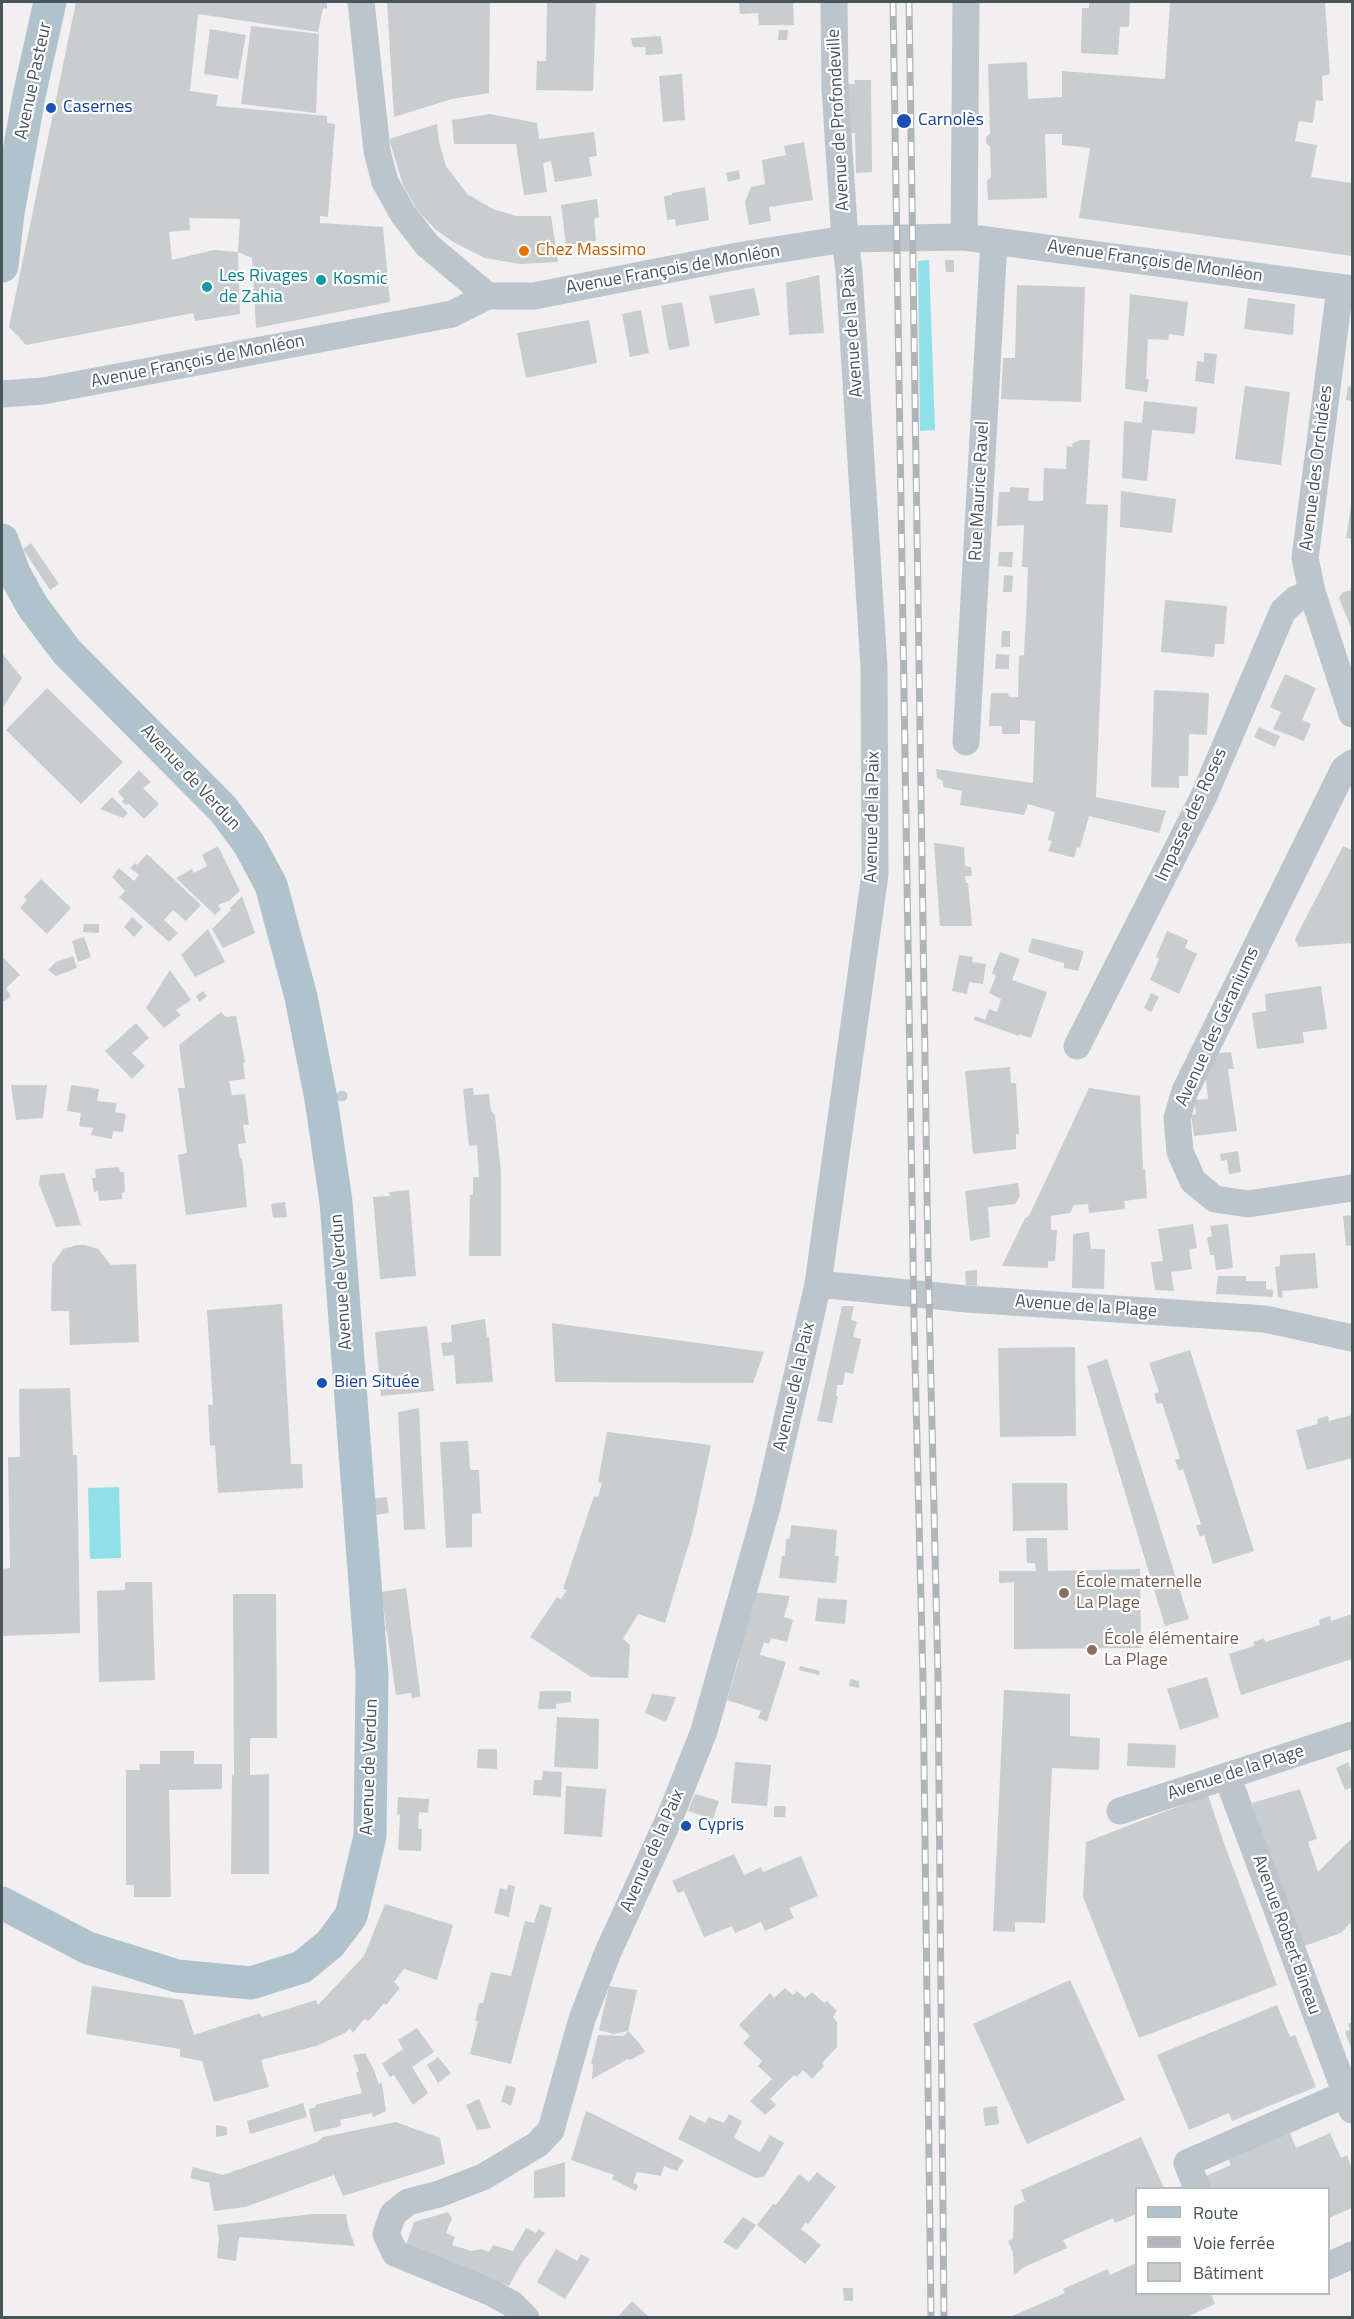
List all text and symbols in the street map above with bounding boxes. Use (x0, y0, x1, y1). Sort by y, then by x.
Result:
street label: Avenue Pasteur (11, 20, 57, 142)
street label: Avenue de Profondeville (823, 28, 855, 212)
place label: Casernes (63, 97, 133, 119)
marker: Casernes (44, 101, 58, 115)
place label: Carnolès (918, 110, 984, 132)
marker: Carnolès (895, 112, 913, 130)
street label: Avenue François de Monléon (1046, 236, 1264, 288)
place label: Chez Massimo (536, 240, 646, 262)
street label: Avenue François de Monléon (564, 241, 782, 299)
marker: Chez Massimo (517, 244, 531, 258)
place label: Les Rivages de Zahia (219, 266, 308, 308)
street label: Avenue de la Paix (838, 266, 868, 398)
place label: Kosmic (333, 269, 388, 291)
marker: Kosmic (314, 273, 328, 287)
marker: Les Rivages de Zahia (200, 280, 214, 294)
street label: Avenue François de Monléon (89, 331, 307, 393)
street label: Avenue des Orchidées (1296, 384, 1338, 552)
street label: Rue Maurice Ravel (966, 421, 994, 561)
street label: Avenue de Verdun (136, 721, 244, 835)
street label: Impasse des Roses (1152, 745, 1232, 885)
street label: Avenue de la Paix (861, 751, 885, 883)
street label: Avenue des Géraniums (1172, 944, 1264, 1110)
street label: Avenue de Verdun (326, 1213, 358, 1351)
street label: Avenue de la Plage (1014, 1291, 1158, 1323)
street label: Avenue de la Paix (770, 1320, 820, 1454)
place label: Bien Située (334, 1372, 419, 1394)
marker: Bien Située (315, 1376, 329, 1390)
place label: École maternelle La Plage (1076, 1572, 1202, 1614)
marker: École maternelle La Plage (1057, 1586, 1071, 1600)
place label: École élémentaire La Plage (1104, 1629, 1239, 1672)
marker: École élémentaire La Plage (1085, 1643, 1099, 1657)
street label: Avenue de Verdun (357, 1698, 383, 1836)
street label: Avenue de la Plage (1165, 1741, 1307, 1805)
street label: Avenue de la Paix (616, 1786, 690, 1916)
place label: Cypris (698, 1815, 744, 1837)
marker: Cypris (679, 1819, 693, 1833)
street label: Avenue Robert Bineau (1247, 1852, 1325, 2018)
legend (1135, 2187, 1330, 2295)
text: Route (1193, 2199, 1238, 2226)
text: Voie ferrée (1193, 2229, 1275, 2256)
text: Bâtiment (1193, 2259, 1263, 2286)

